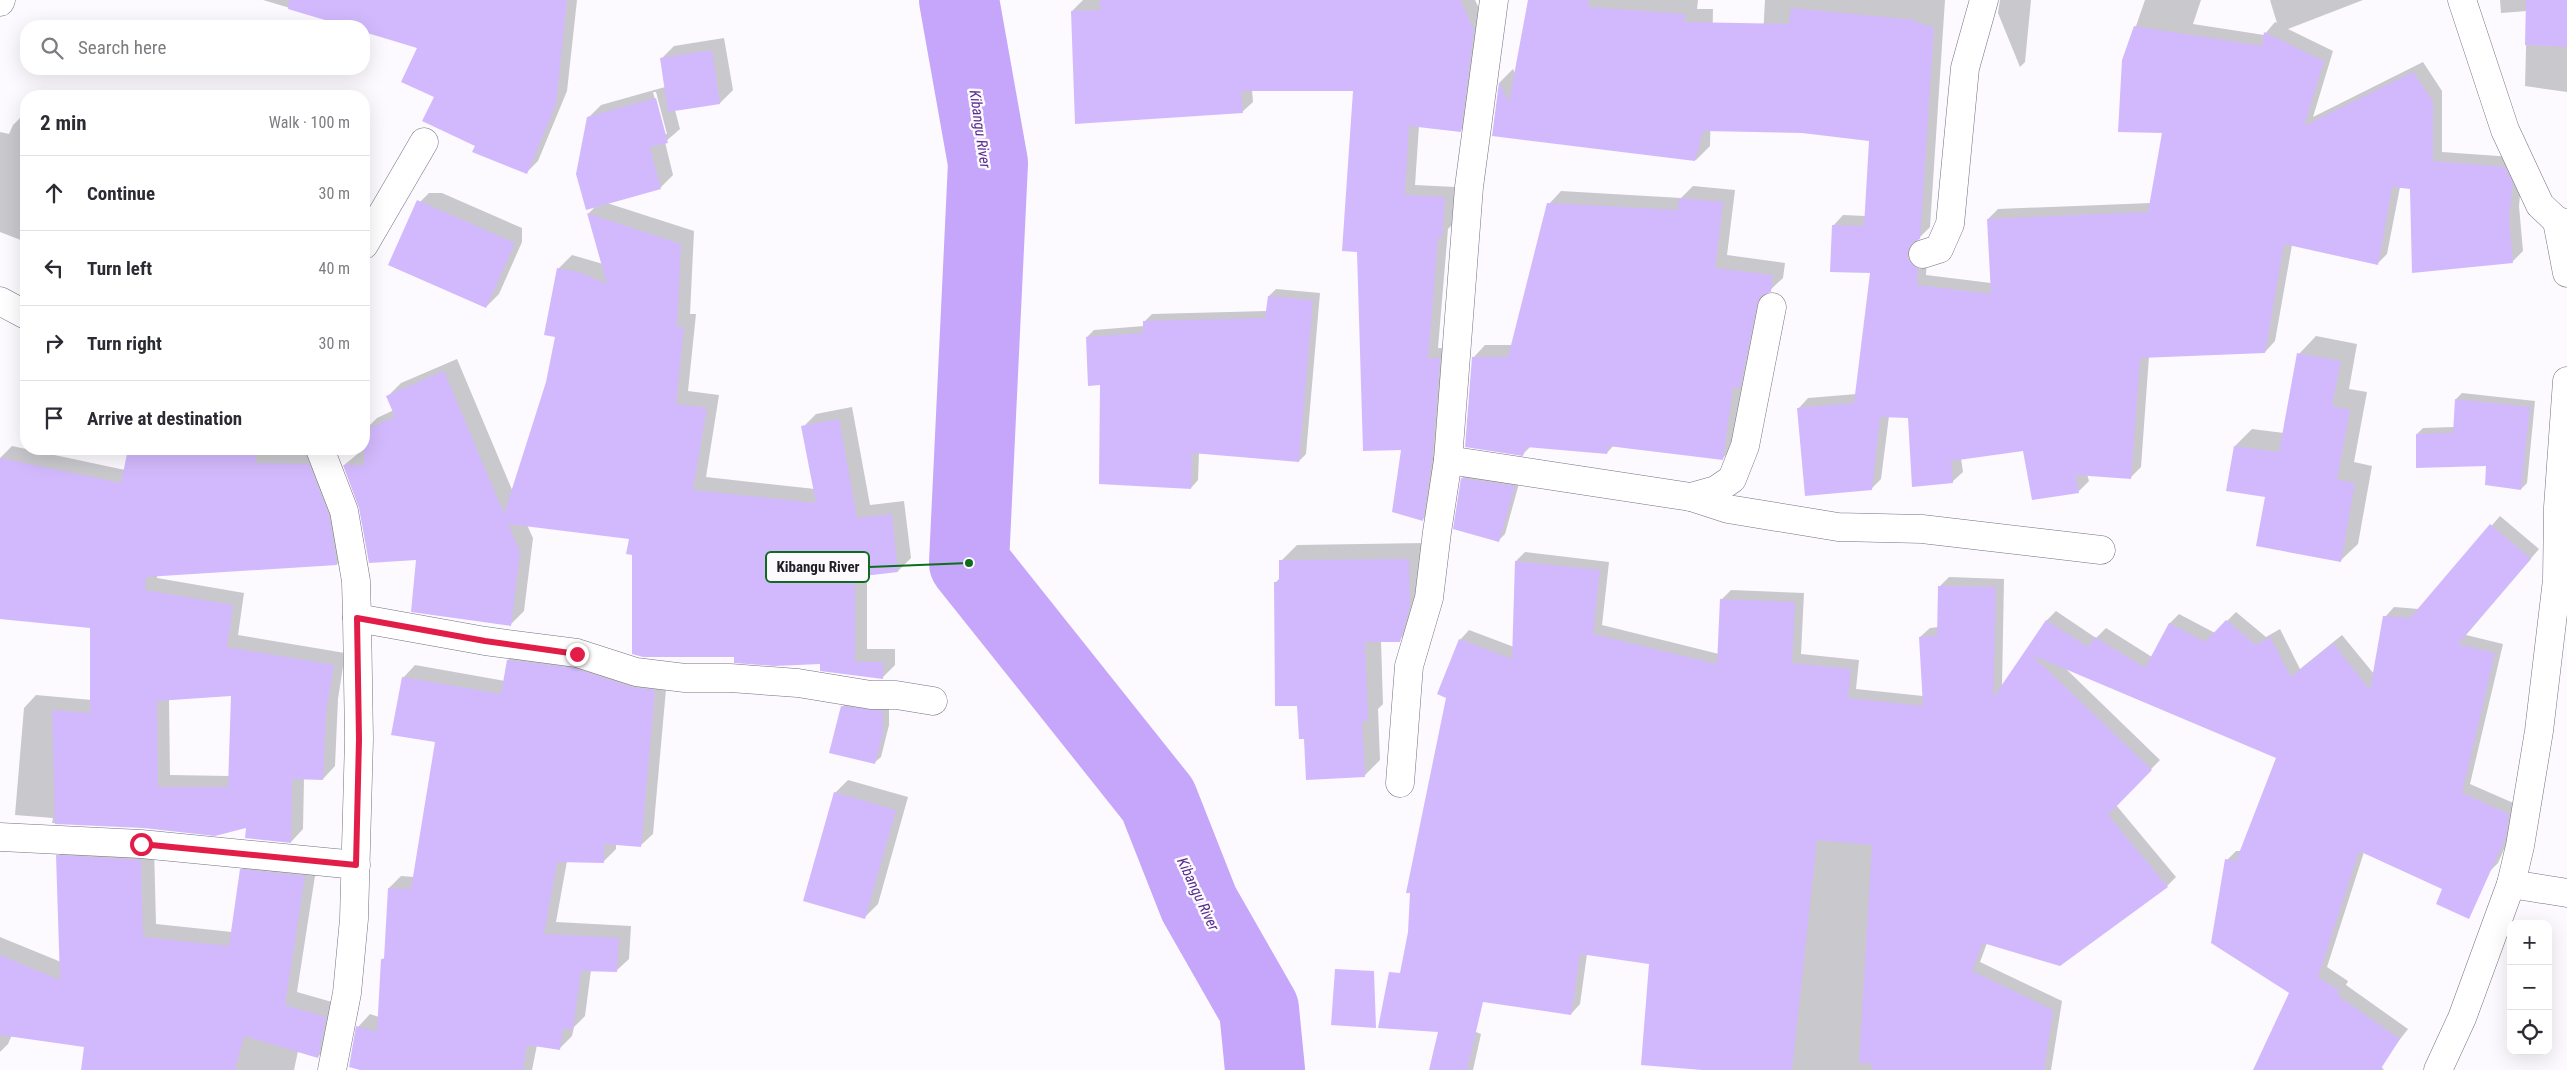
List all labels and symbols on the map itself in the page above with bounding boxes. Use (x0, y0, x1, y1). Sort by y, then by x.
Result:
water label: Kibangu River (966, 89, 994, 170)
callout: Kibangu River (766, 552, 869, 582)
text: Kibangu River (776, 558, 860, 576)
route end (566, 643, 589, 666)
route start (130, 833, 153, 856)
water label: Kibangu River (1173, 855, 1223, 934)

